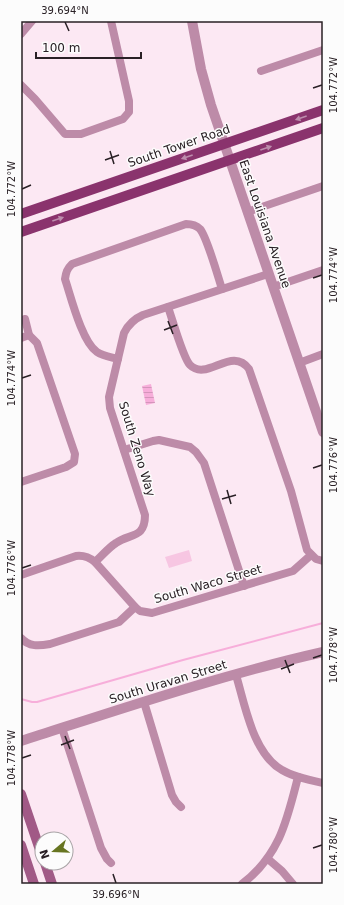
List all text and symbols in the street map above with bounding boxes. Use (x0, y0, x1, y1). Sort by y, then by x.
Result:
text: 39.694°N (41, 5, 89, 16)
scale bar (36, 34, 141, 60)
text: 100 m (42, 41, 80, 55)
text: 104.772°W (328, 57, 339, 113)
one-way arrow (294, 115, 306, 121)
street label: South Tower Road (126, 122, 232, 170)
one-way arrow (261, 144, 273, 150)
one-way arrow (180, 154, 192, 160)
street label: East Louisiana Avenue (236, 158, 294, 290)
text: 104.772°W (6, 161, 17, 217)
one-way arrow (52, 216, 64, 222)
text: 104.774°W (328, 247, 339, 303)
text: 104.774°W (6, 350, 17, 406)
street label: South Zeno Way (116, 400, 158, 498)
text: 104.776°W (328, 437, 339, 493)
text: 104.776°W (6, 540, 17, 596)
street label: South Waco Street (153, 562, 264, 606)
text: 104.778°W (328, 627, 339, 683)
street label: South Uravan Street (108, 657, 229, 707)
text: 104.778°W (6, 730, 17, 786)
text: 104.780°W (328, 817, 339, 873)
north arrow (34, 831, 74, 871)
text: N (37, 848, 53, 861)
text: 39.696°N (92, 889, 140, 900)

